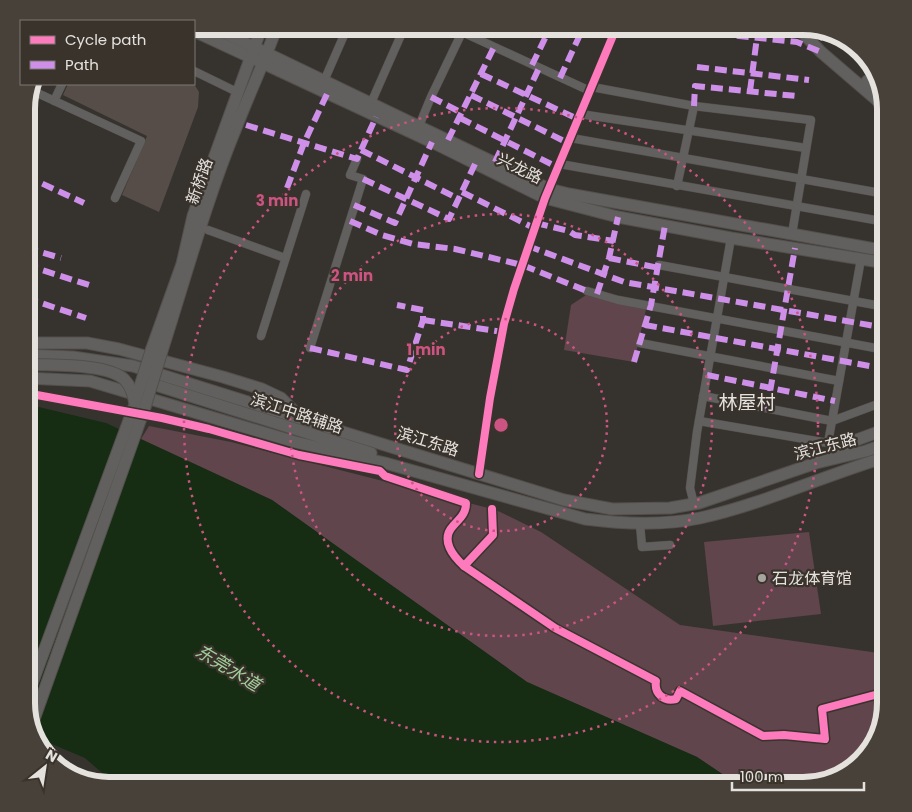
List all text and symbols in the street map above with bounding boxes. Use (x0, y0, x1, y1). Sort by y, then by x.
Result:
legend (20, 20, 195, 85)
text: Cycle path (65, 29, 146, 50)
text: Path (65, 54, 99, 75)
street label: 兴龙路 (493, 148, 546, 189)
street label: 新桥路 (180, 155, 218, 208)
text: 3 min (256, 190, 298, 211)
text: 2 min (331, 265, 373, 286)
text: 1 min (406, 339, 446, 360)
street label: 滨江中路辅路 (248, 388, 346, 439)
district label: 林屋村 (718, 389, 776, 416)
centre of rings (492, 416, 510, 434)
street label: 滨江东路 (394, 421, 462, 462)
street label: 滨江东路 (791, 427, 859, 466)
place label: 石龙体育馆 (772, 567, 852, 590)
marker: 石龙体育馆 (756, 572, 768, 584)
water label: 东莞水道 (191, 638, 268, 698)
north arrow (20, 742, 70, 792)
text: N (42, 744, 61, 767)
scale bar (732, 760, 864, 792)
text: 100 m (740, 766, 783, 787)

